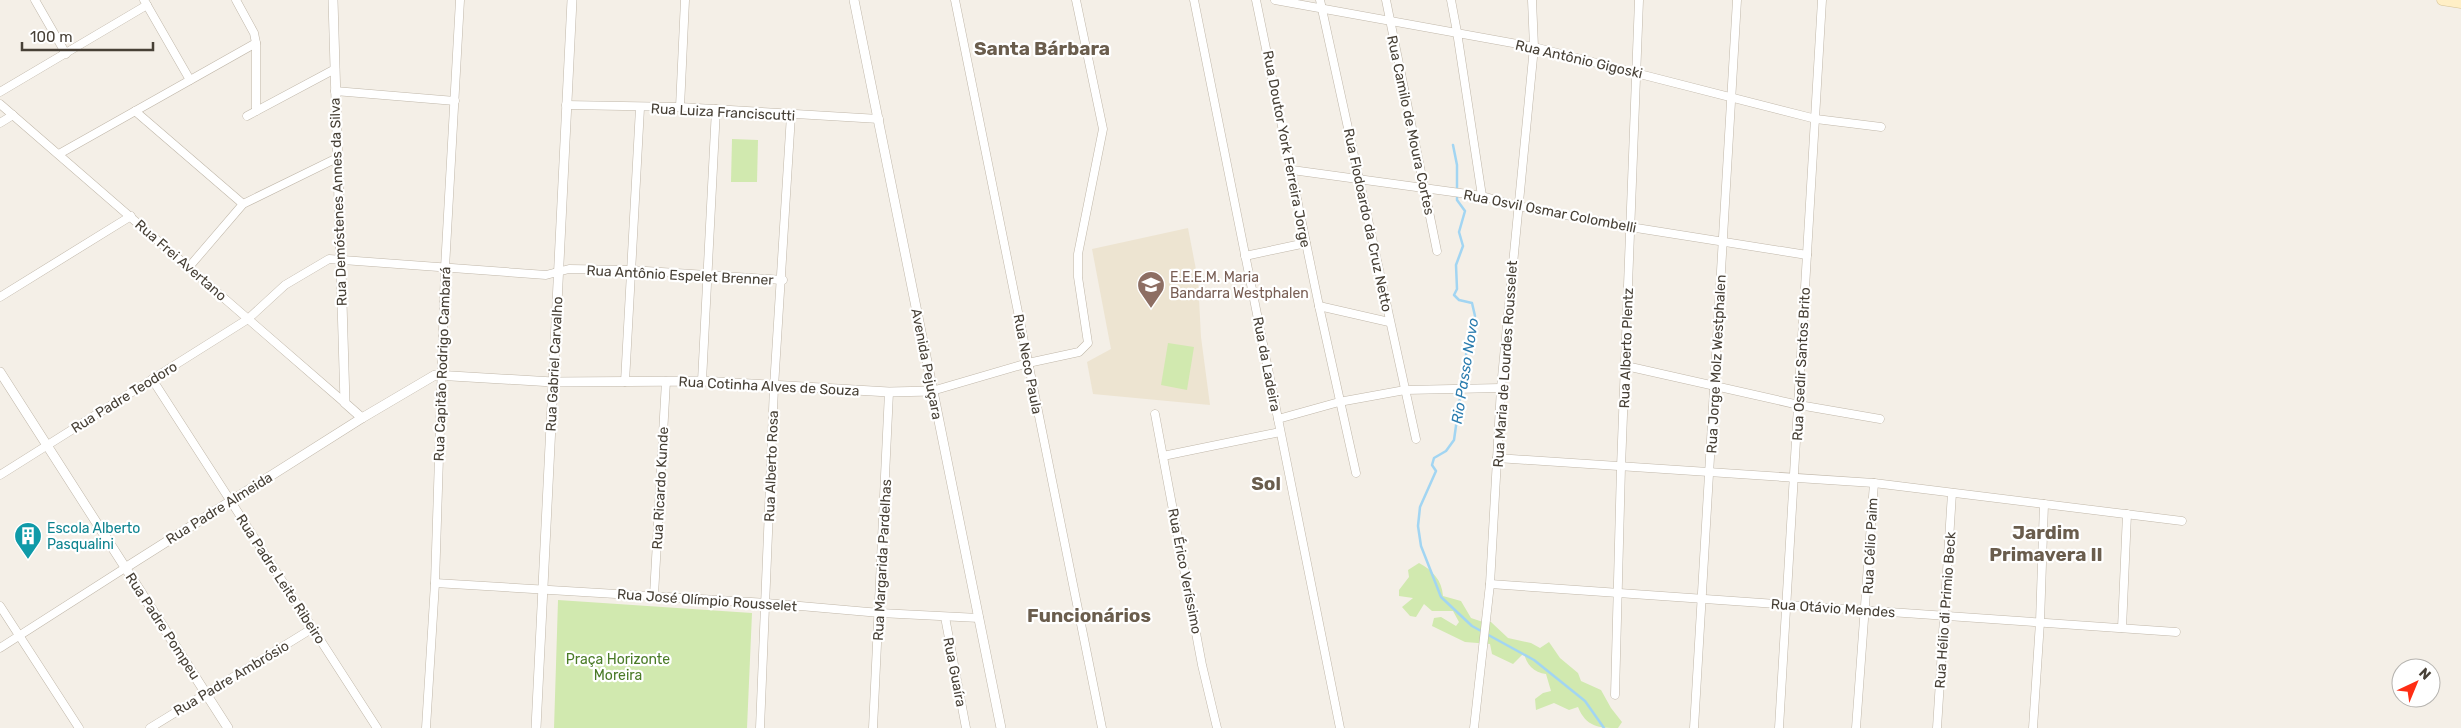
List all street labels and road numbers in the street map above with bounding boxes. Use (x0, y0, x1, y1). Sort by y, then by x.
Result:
street label: Rua Camilo de Moura Cortes (1383, 34, 1438, 216)
street label: Rua Antônio Gigoski (1514, 37, 1644, 82)
street label: Rua Doutor York Ferreira Jorge (1259, 49, 1314, 249)
street label: Rua Demóstenes Annes da Silva (326, 97, 351, 307)
street label: Rua Luiza Franciscutti (650, 100, 796, 125)
street label: Rua Flodoardo da Cruz Netto (1340, 127, 1395, 313)
street label: Rua Osvil Osmar Colombelli (1462, 186, 1638, 237)
street label: Rua Frei Avertano (131, 216, 230, 305)
street label: Rua Maria de Lourdes Rousselet (1490, 259, 1521, 468)
street label: Rua Antônio Espelet Brenner (586, 262, 775, 289)
street label: Rua Capitão Rodrigo Cambará (431, 266, 454, 462)
street label: Rua Jorge Molz Westphalen (1703, 274, 1730, 454)
street label: Rua Alberto Plentz (1616, 287, 1637, 409)
street label: Rua Osedir Santos Brito (1789, 287, 1814, 441)
street label: Rua Gabriel Carvalho (542, 296, 567, 432)
street label: Avenida Pejuçara (907, 307, 946, 421)
street label: Rua Neco Paula (1009, 313, 1046, 416)
street label: Rua da Ladeira (1249, 315, 1284, 413)
street label: Rua Padre Teodoro (68, 358, 181, 437)
street label: Rua Cotinha Alves de Souza (678, 373, 860, 400)
street label: Rua Alberto Rosa (761, 410, 782, 522)
street label: Rua Ricardo Kunde (649, 426, 672, 550)
street label: Rua Padre Almeida (163, 469, 276, 548)
street label: Rua Margarida Pardelhas (870, 479, 895, 641)
street label: Rua Célio Paim (1859, 497, 1882, 595)
street label: Rua Érico Veríssimo (1164, 507, 1206, 635)
street label: Rua Padre Leite Ribeiro (232, 511, 329, 647)
street label: Rua Hélio di Primio Beck (1932, 530, 1960, 689)
street label: Rua Padre Pompeu (122, 570, 204, 683)
street label: Rua José Olímpio Rousselet (616, 586, 798, 615)
street label: Rua Otávio Mendes (1770, 596, 1896, 621)
street label: Rua Guaíra (939, 636, 970, 708)
street label: Rua Padre Ambrósio (170, 637, 292, 720)

